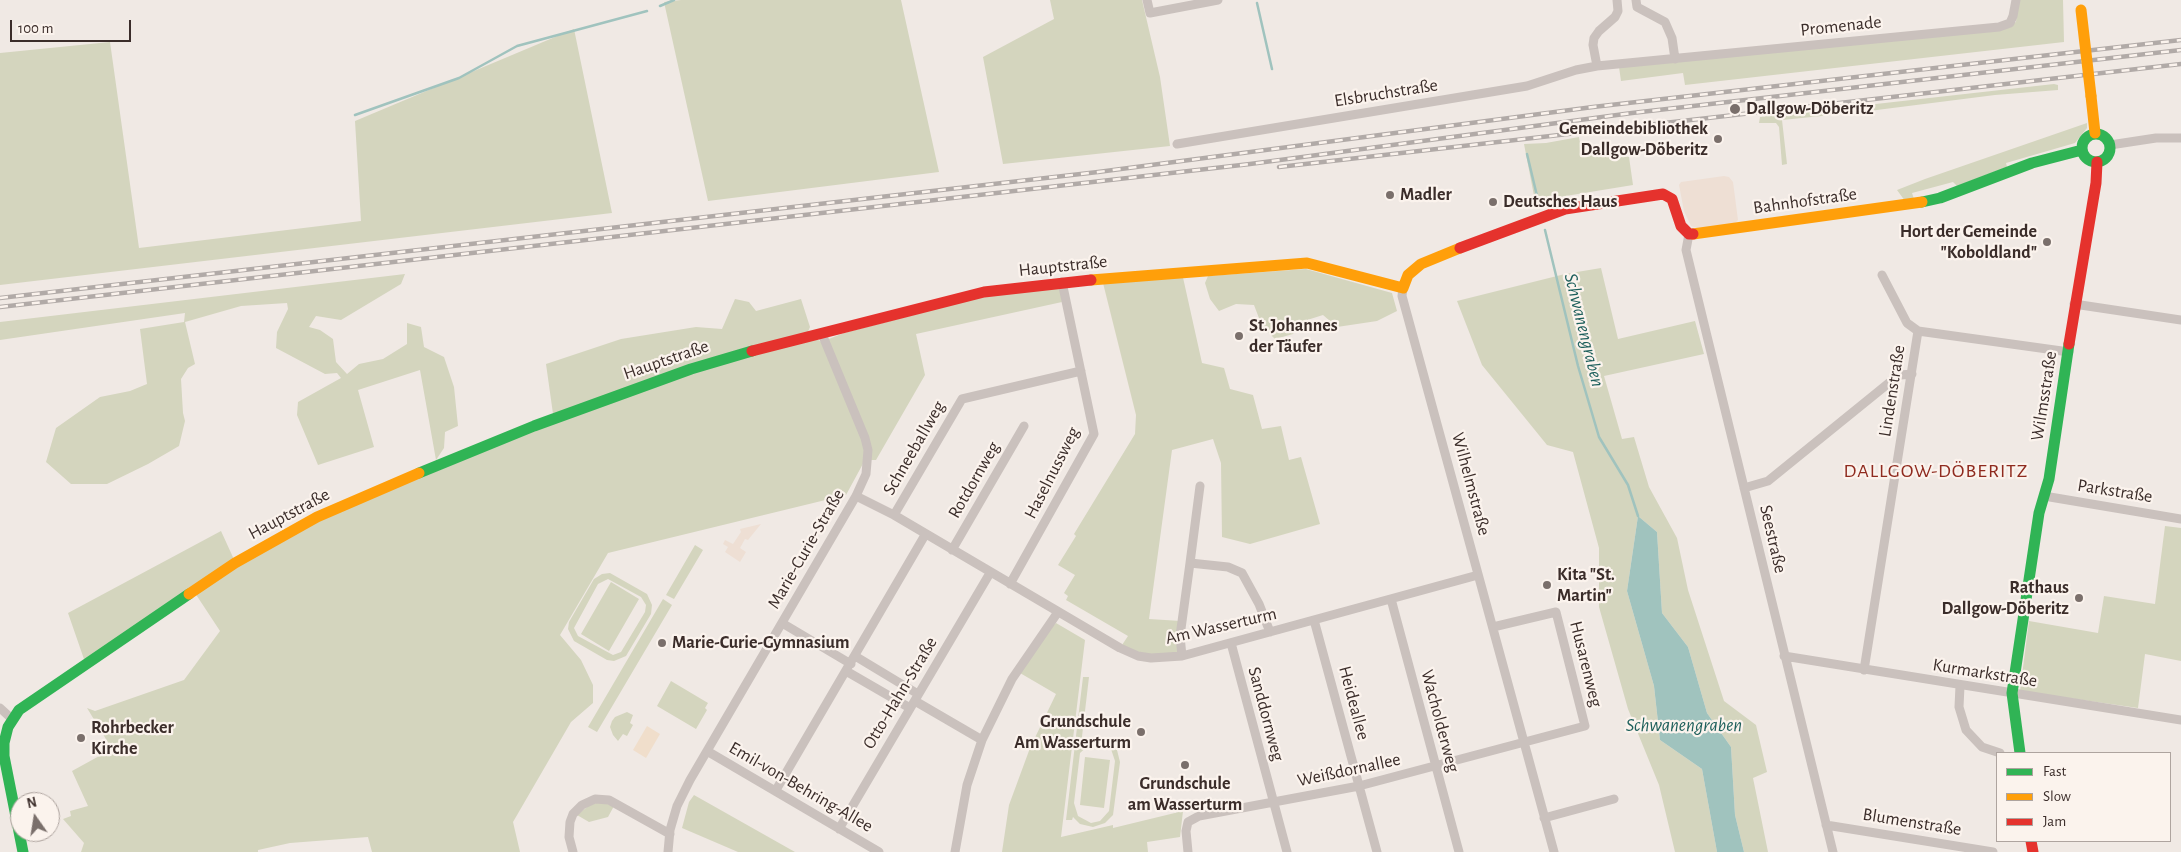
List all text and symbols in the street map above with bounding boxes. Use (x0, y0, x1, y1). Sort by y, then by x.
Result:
scale bar (12, 10, 134, 42)
street label: Promenade (1799, 11, 1883, 41)
text: 100 m (18, 21, 53, 36)
street label: Elsbruchstraße (1333, 74, 1439, 112)
place label: Dallgow-Döberitz (1746, 98, 1874, 120)
marker: Dallgow-Döberitz (1728, 102, 1742, 116)
place label: Gemeindebibliothek Dallgow-Döberitz (1559, 118, 1708, 160)
marker: Gemeindebibliothek Dallgow-Döberitz (1712, 133, 1724, 145)
street label: Bahnhofstraße (1752, 183, 1858, 219)
place label: Madler (1400, 184, 1452, 206)
marker: Madler (1384, 189, 1396, 201)
place label: Deutsches Haus (1503, 191, 1617, 213)
marker: Deutsches Haus (1487, 196, 1499, 208)
place label: Hort der Gemeinde "Koboldland" (1900, 221, 2037, 264)
marker: Hort der Gemeinde "Koboldland" (2041, 236, 2053, 248)
street label: Hauptstraße (1018, 251, 1108, 281)
water label: Schwanengraben (1559, 271, 1609, 389)
place label: St. Johannes der Täufer (1249, 315, 1338, 358)
marker: St. Johannes der Täufer (1233, 330, 1245, 342)
street label: Hauptstraße (620, 335, 712, 385)
street label: Lindenstraße (1874, 344, 1910, 438)
street label: Wilmsstraße (2026, 350, 2062, 442)
street label: Schneeballweg (878, 397, 950, 499)
street label: Haselnussweg (1020, 423, 1084, 523)
street label: Wilhelmstraße (1447, 430, 1495, 538)
street label: Rotdornweg (943, 438, 1005, 522)
district label: DALLGOW-DÖBERITZ (1842, 459, 2030, 483)
street label: Parkstraße (2076, 474, 2154, 508)
street label: Hauptstraße (245, 484, 333, 544)
street label: Marie-Curie-Straße (763, 485, 849, 613)
street label: Seestraße (1755, 503, 1791, 575)
place label: Kita "St. Martin" (1557, 564, 1615, 606)
place label: Rathaus Dallgow-Döberitz (1941, 577, 2069, 620)
marker: Kita "St. Martin" (1541, 579, 1553, 591)
marker: Rathaus Dallgow-Döberitz (2073, 592, 2085, 604)
street label: Am Wasserturm (1163, 603, 1279, 649)
street label: Husarenweg (1565, 619, 1607, 709)
place label: Marie-Curie-Gymnasium (672, 632, 849, 654)
street label: Otto-Hahn-Straße (858, 633, 942, 753)
marker: Marie-Curie-Gymnasium (656, 637, 668, 649)
street label: Kurmarkstraße (1931, 654, 2039, 692)
street label: Heideallee (1334, 663, 1374, 743)
street label: Sanddornweg (1243, 665, 1289, 763)
street label: Wacholderweg (1416, 667, 1464, 775)
place label: Grundschule Am Wasserturm (1014, 711, 1131, 754)
water label: Schwanengraben (1626, 714, 1742, 736)
place label: Rohrbecker Kirche (91, 717, 174, 760)
marker: Grundschule Am Wasserturm (1135, 726, 1147, 738)
marker: Rohrbecker Kirche (75, 732, 87, 744)
street label: Emil-von-Behring-Allee (725, 737, 877, 837)
street label: Weißdornallee (1295, 749, 1403, 791)
legend (1996, 752, 2171, 842)
marker: Grundschule am Wasserturm (1179, 759, 1191, 771)
text: Fast (2043, 764, 2066, 779)
place label: Grundschule am Wasserturm (1128, 773, 1242, 816)
text: Slow (2043, 789, 2071, 804)
north arrow (10, 792, 60, 842)
text: N (26, 795, 38, 811)
street label: Blumenstraße (1861, 804, 1963, 840)
text: Jam (2043, 814, 2066, 829)

